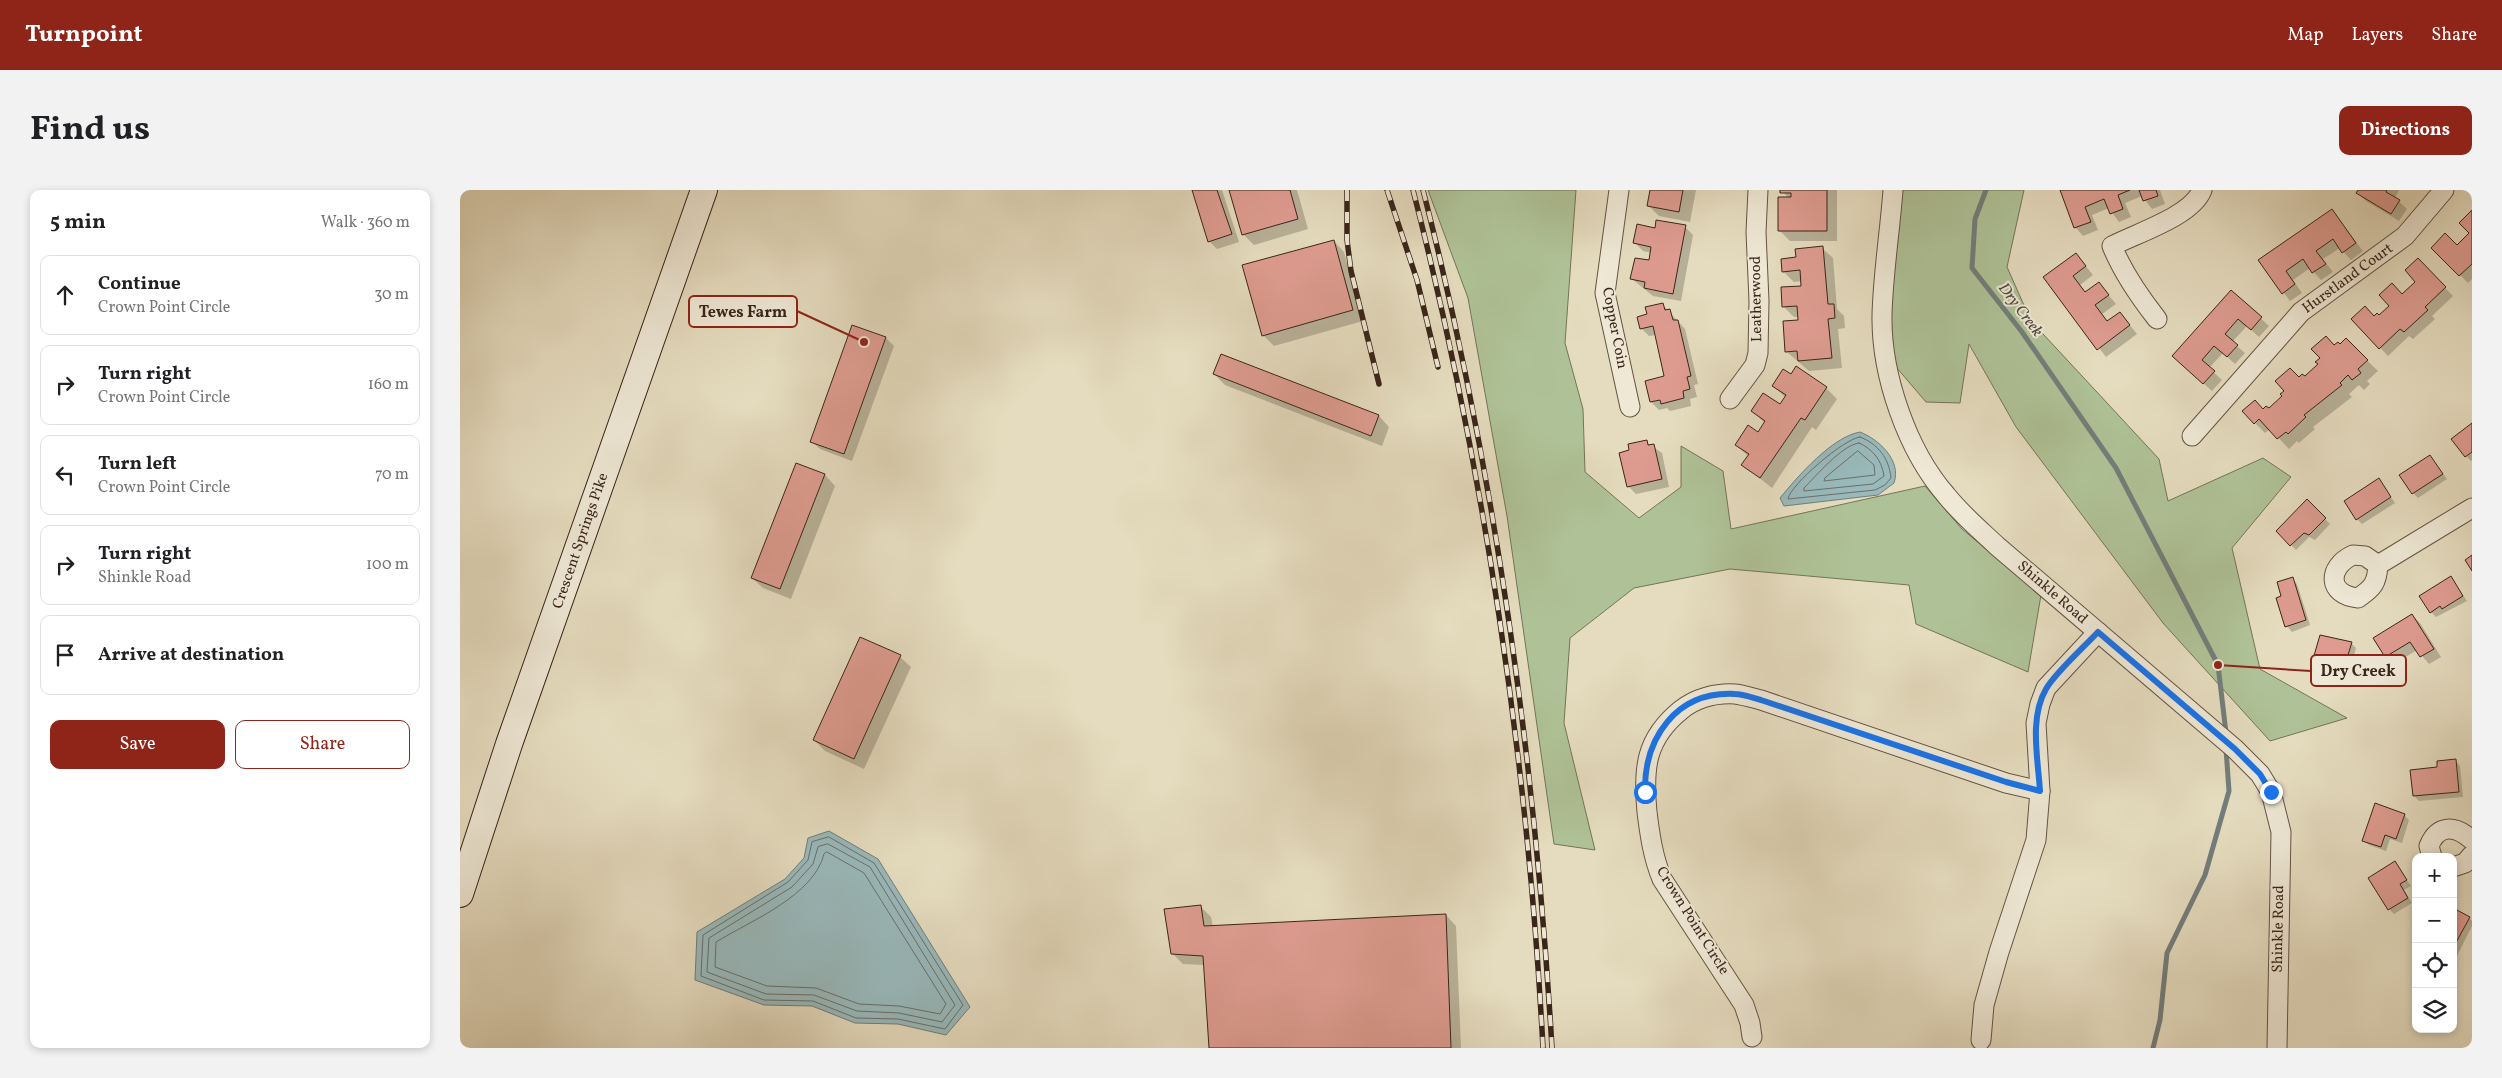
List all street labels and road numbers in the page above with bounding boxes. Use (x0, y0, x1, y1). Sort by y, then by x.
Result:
street label: Hurstland Court (2298, 239, 2398, 319)
street label: Leatherwood (1746, 256, 1768, 342)
street label: Copper Coin (1596, 285, 1632, 371)
street label: Crescent Springs Pike (548, 470, 614, 612)
street label: Shinkle Road (2012, 556, 2092, 630)
street label: Crown Point Circle (1650, 863, 1734, 979)
street label: Shinkle Road (2268, 885, 2290, 973)

